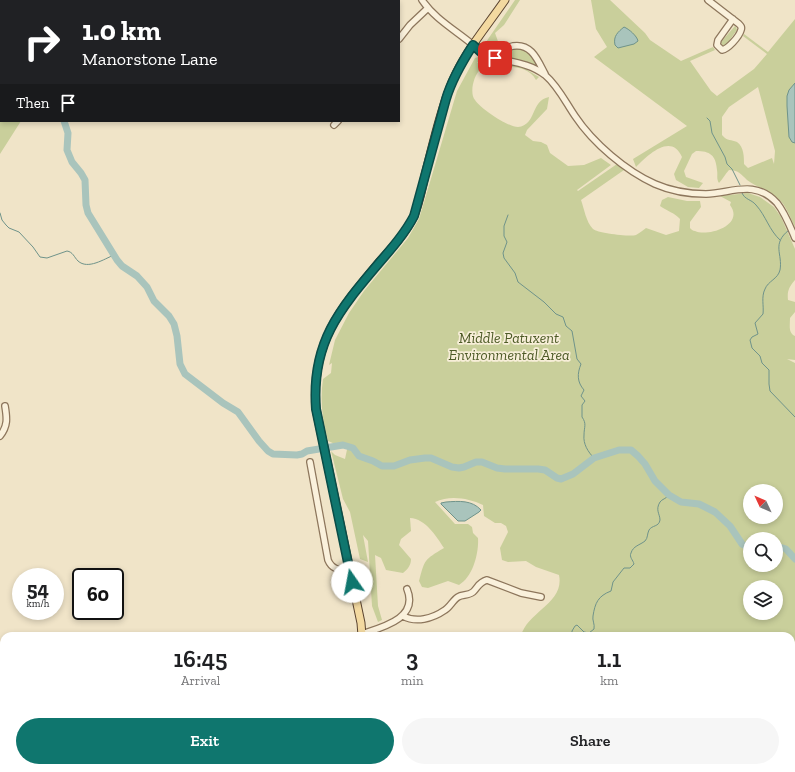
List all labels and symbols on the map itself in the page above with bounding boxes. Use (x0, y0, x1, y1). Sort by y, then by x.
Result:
pin (478, 41, 512, 75)
park label: Middle Patuxent Environmental Area (448, 329, 570, 364)
north arrow (743, 484, 783, 524)
position arrow (331, 561, 373, 603)
speed limit sign: 60 (72, 568, 124, 620)

